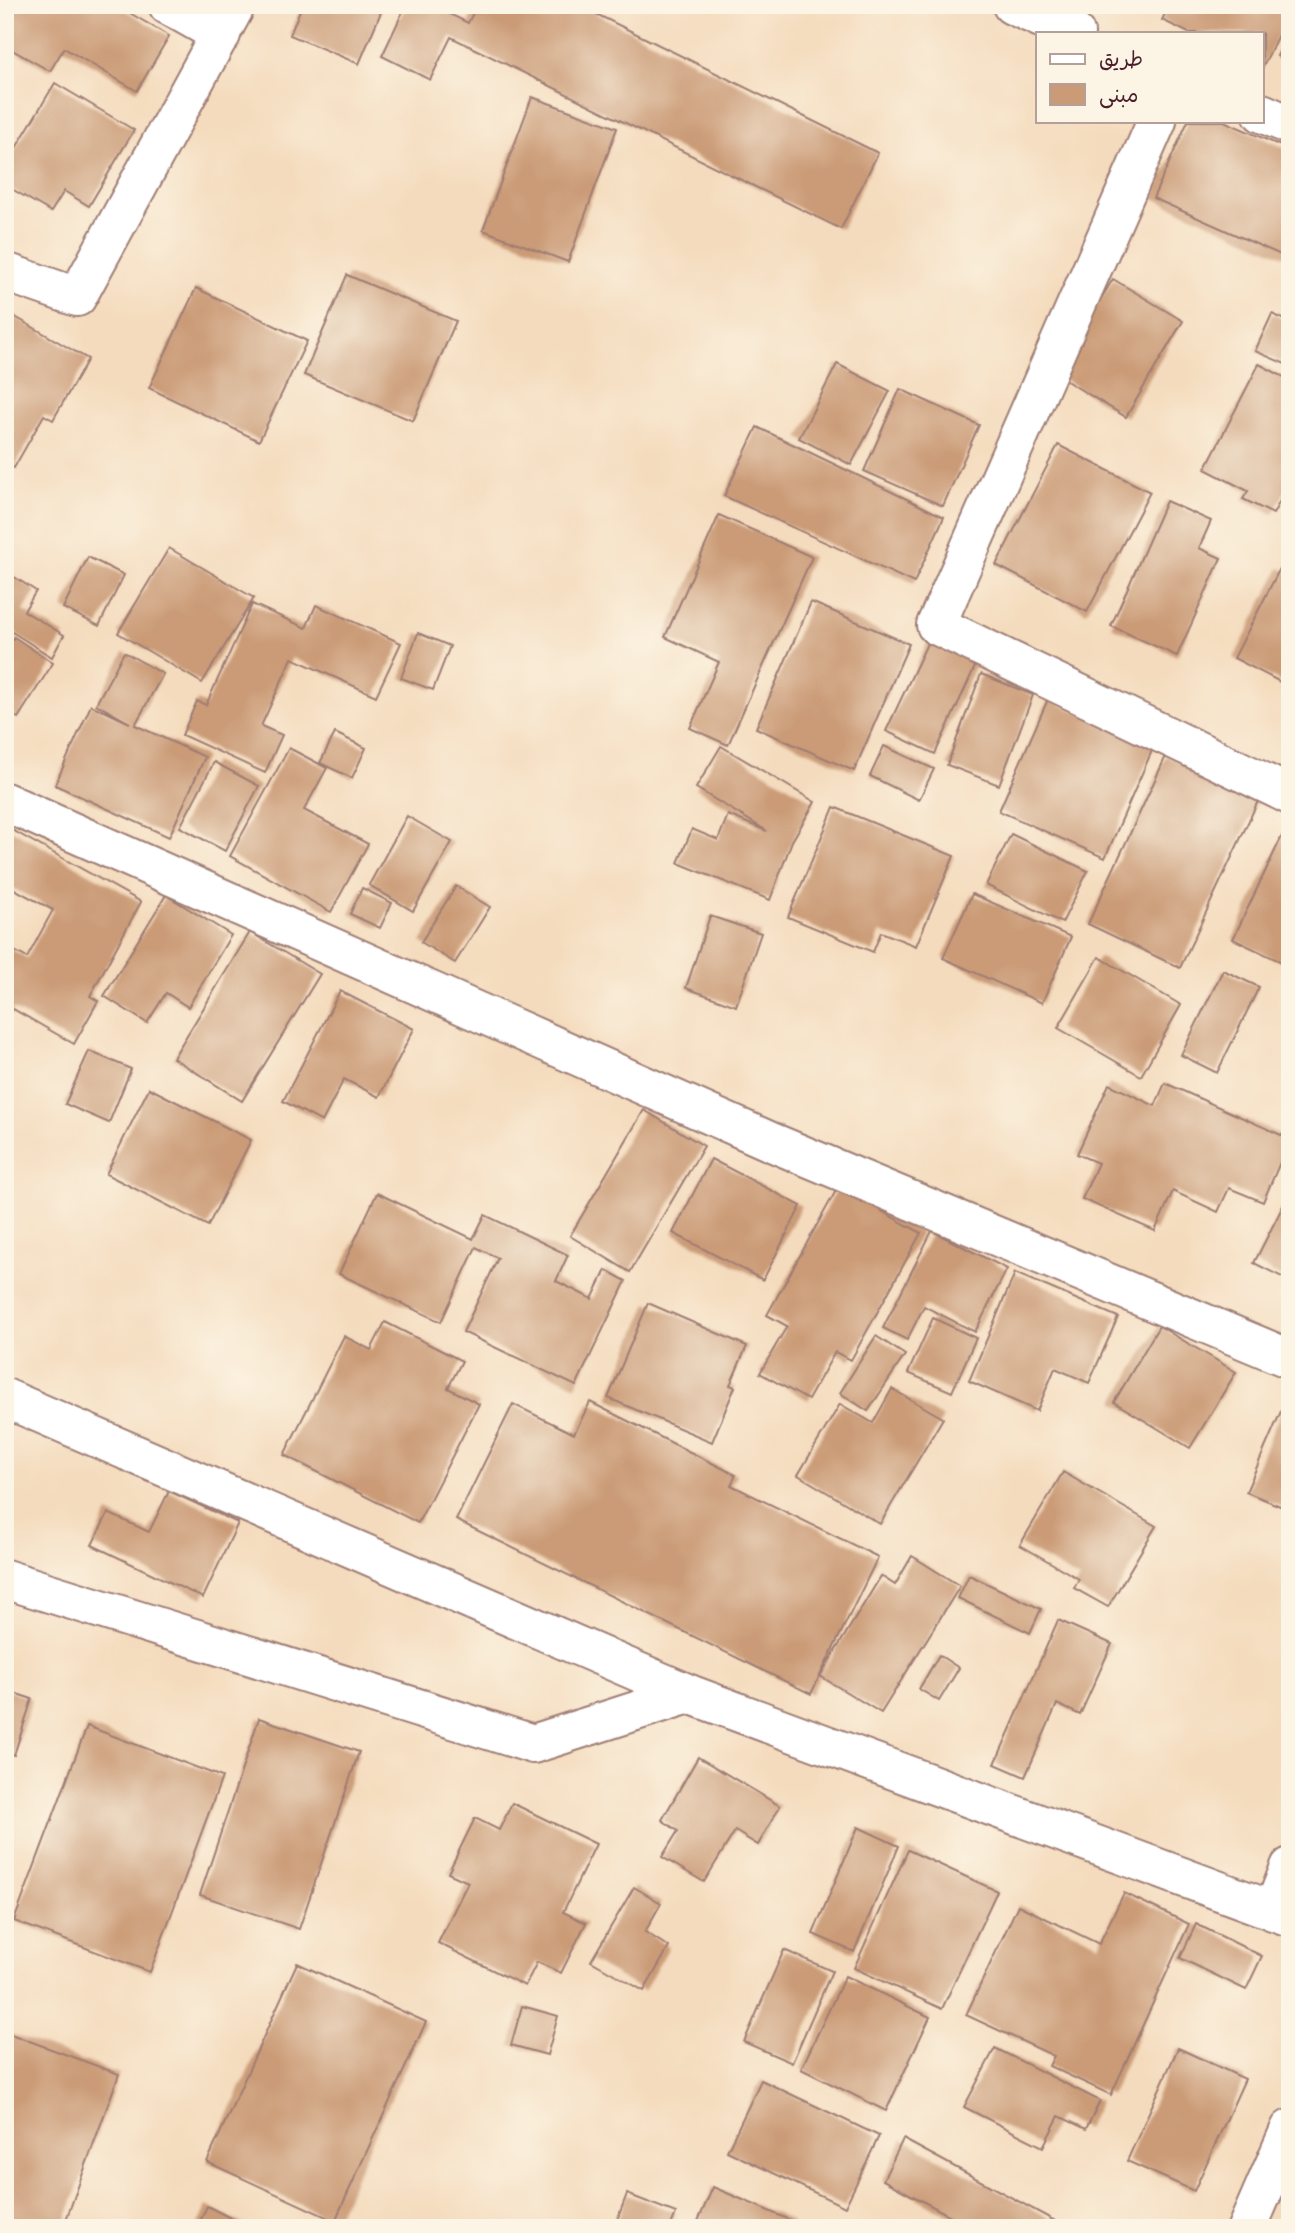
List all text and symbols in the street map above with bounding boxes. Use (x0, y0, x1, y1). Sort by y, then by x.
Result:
legend (1036, 32, 1264, 122)
text: طريق (1099, 46, 1143, 73)
text: مبنى (1099, 82, 1138, 109)

